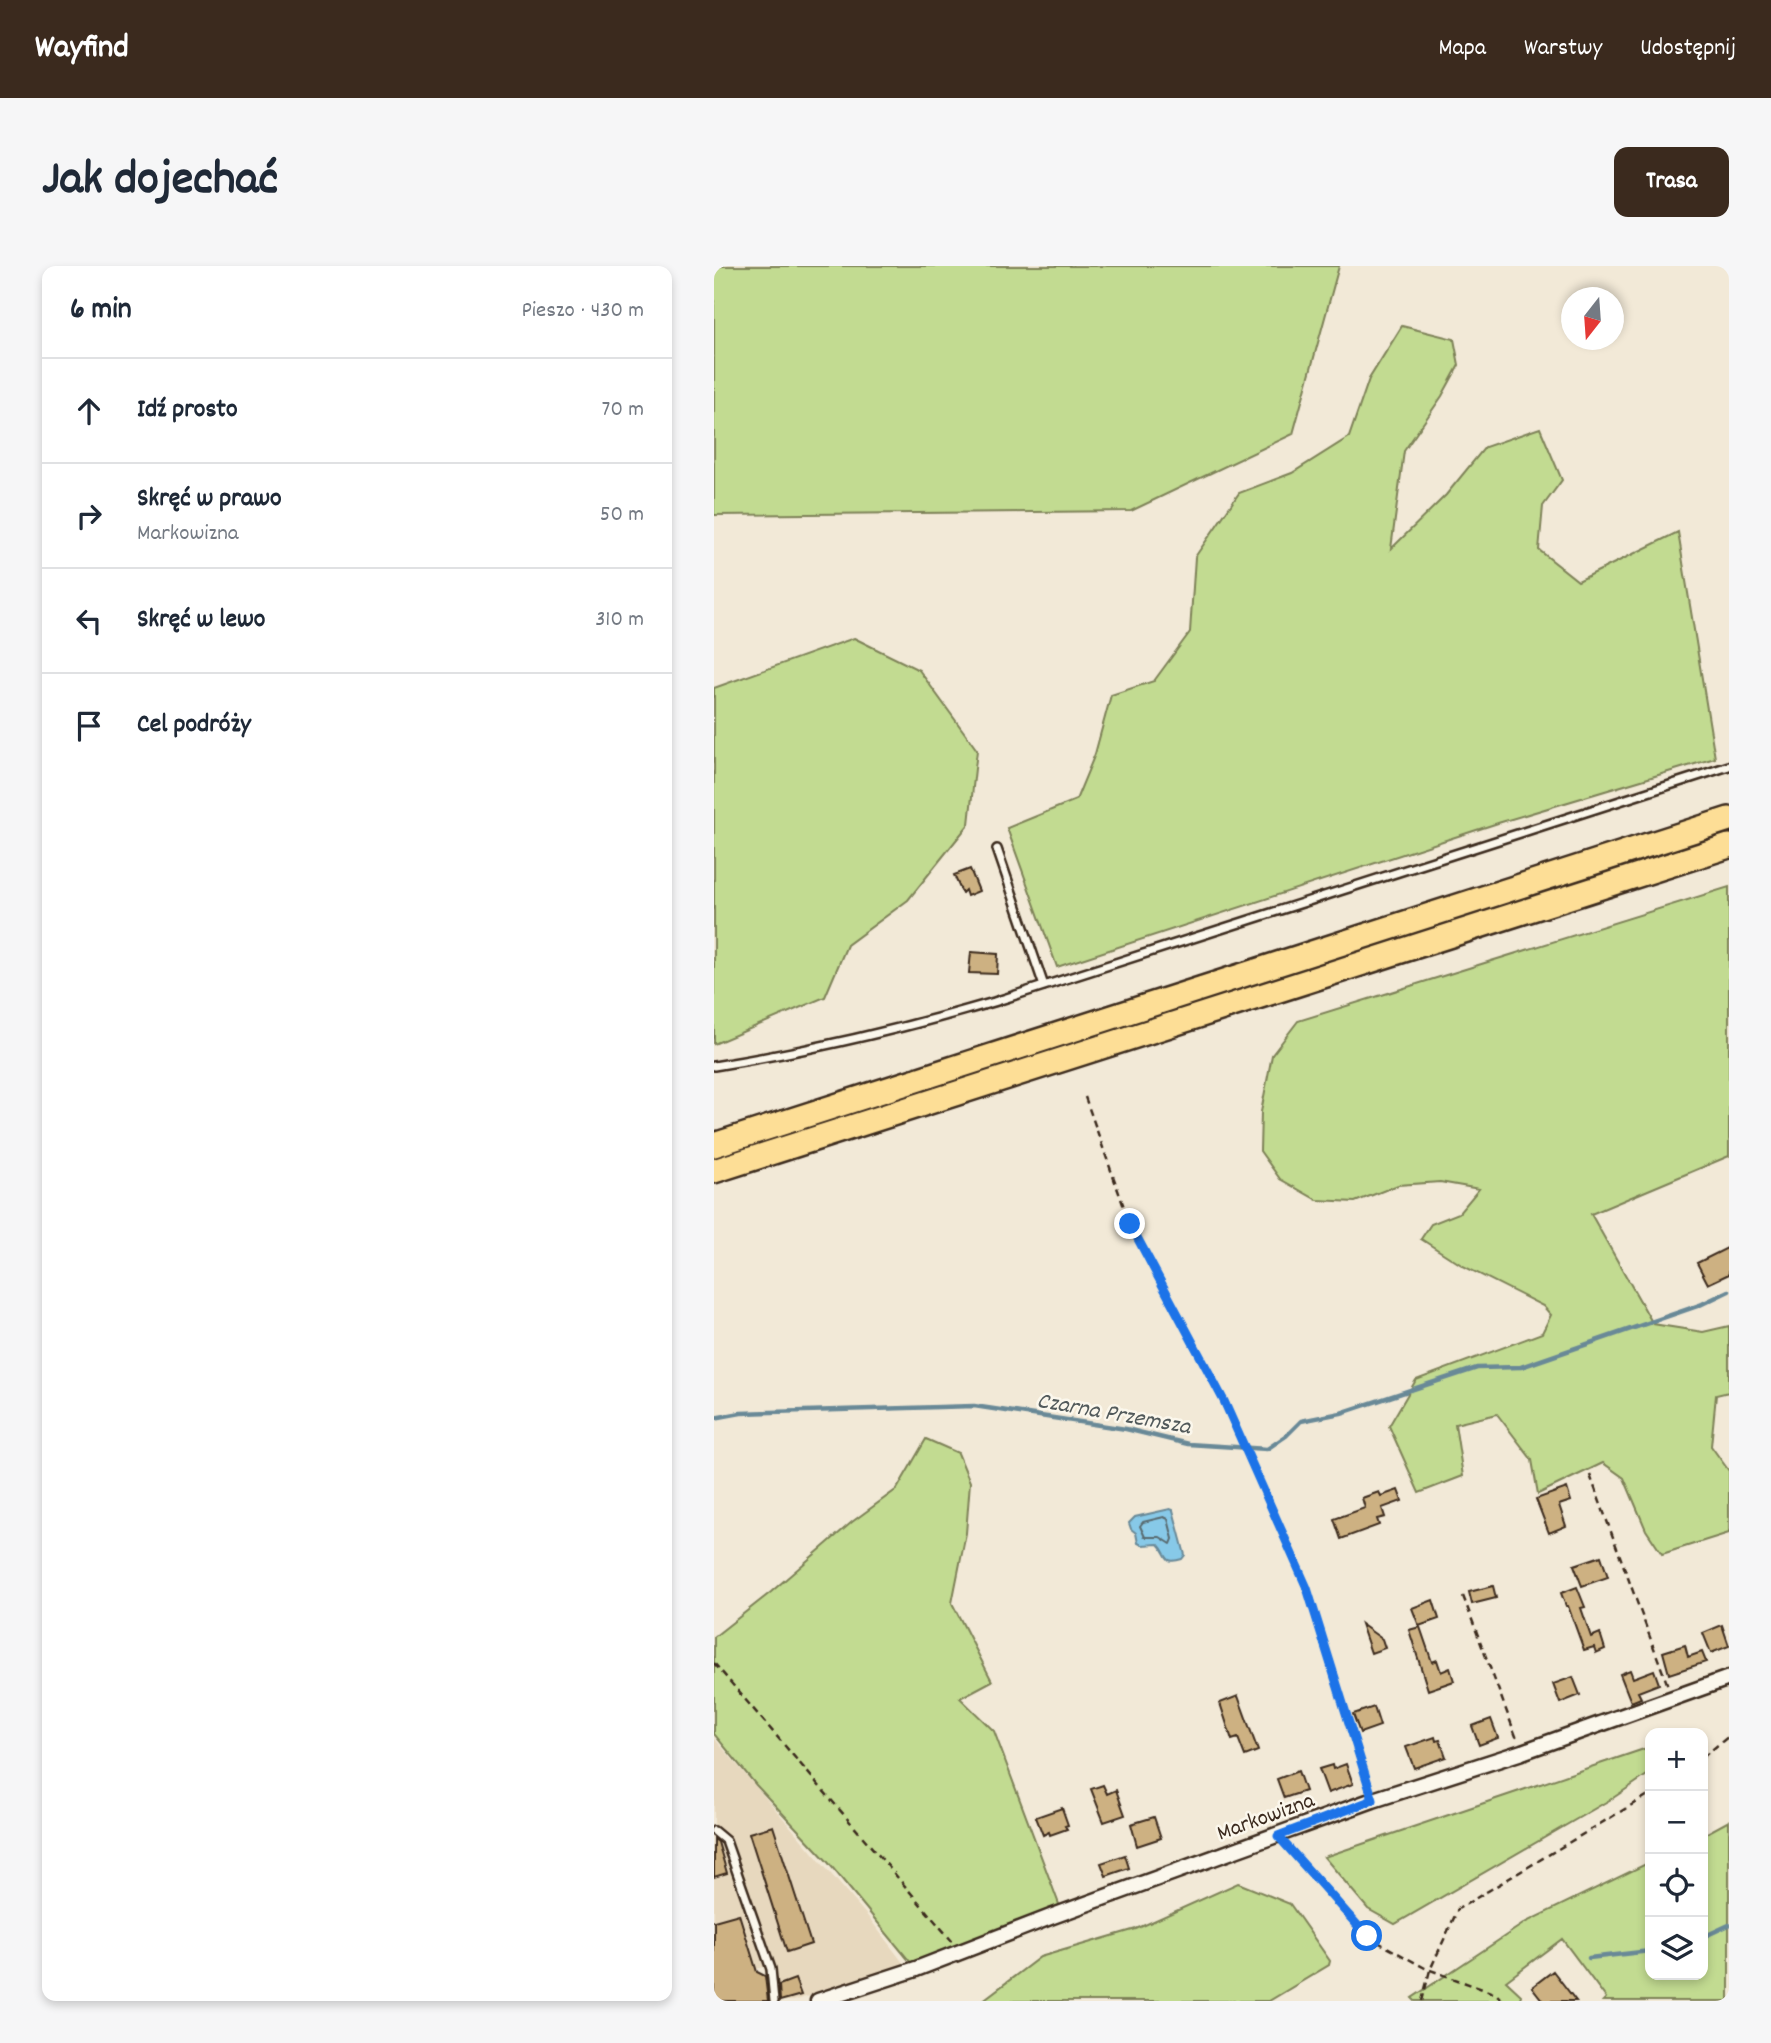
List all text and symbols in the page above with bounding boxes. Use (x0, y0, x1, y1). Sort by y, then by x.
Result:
text: Wayfind (35, 26, 129, 73)
text: Mapa (1438, 32, 1486, 66)
text: Warstwy (1524, 32, 1602, 66)
text: Udostępnij (1640, 32, 1736, 66)
text: Jak dojechać (42, 147, 278, 217)
button: Trasa (1614, 147, 1729, 217)
north arrow (1561, 287, 1624, 350)
text: 6 min (70, 290, 132, 333)
text: Pieszo · 430 m (521, 295, 644, 328)
icon: ahead (70, 392, 108, 430)
text: Idź prosto (137, 392, 238, 429)
text: 70 m (602, 394, 644, 427)
text: Skręć w prawo (137, 481, 281, 518)
icon: right (70, 497, 108, 535)
text: 50 m (600, 499, 644, 532)
text: Markowizna (137, 518, 239, 551)
icon: left (70, 602, 108, 640)
text: Skręć w lewo (137, 602, 265, 639)
text: 310 m (595, 604, 644, 637)
icon: arrive (70, 707, 108, 745)
text: Cel podróży (137, 707, 251, 744)
route end (1114, 1208, 1145, 1239)
water label: Czarna Przemsza (1034, 1385, 1195, 1445)
map controls (1645, 1728, 1708, 1980)
button: + (1645, 1728, 1708, 1791)
street label: Markowizna (1213, 1785, 1321, 1851)
button: − (1645, 1791, 1708, 1854)
button: locate (1645, 1854, 1708, 1917)
button: layers (1645, 1917, 1708, 1980)
route start (1351, 1920, 1382, 1951)

